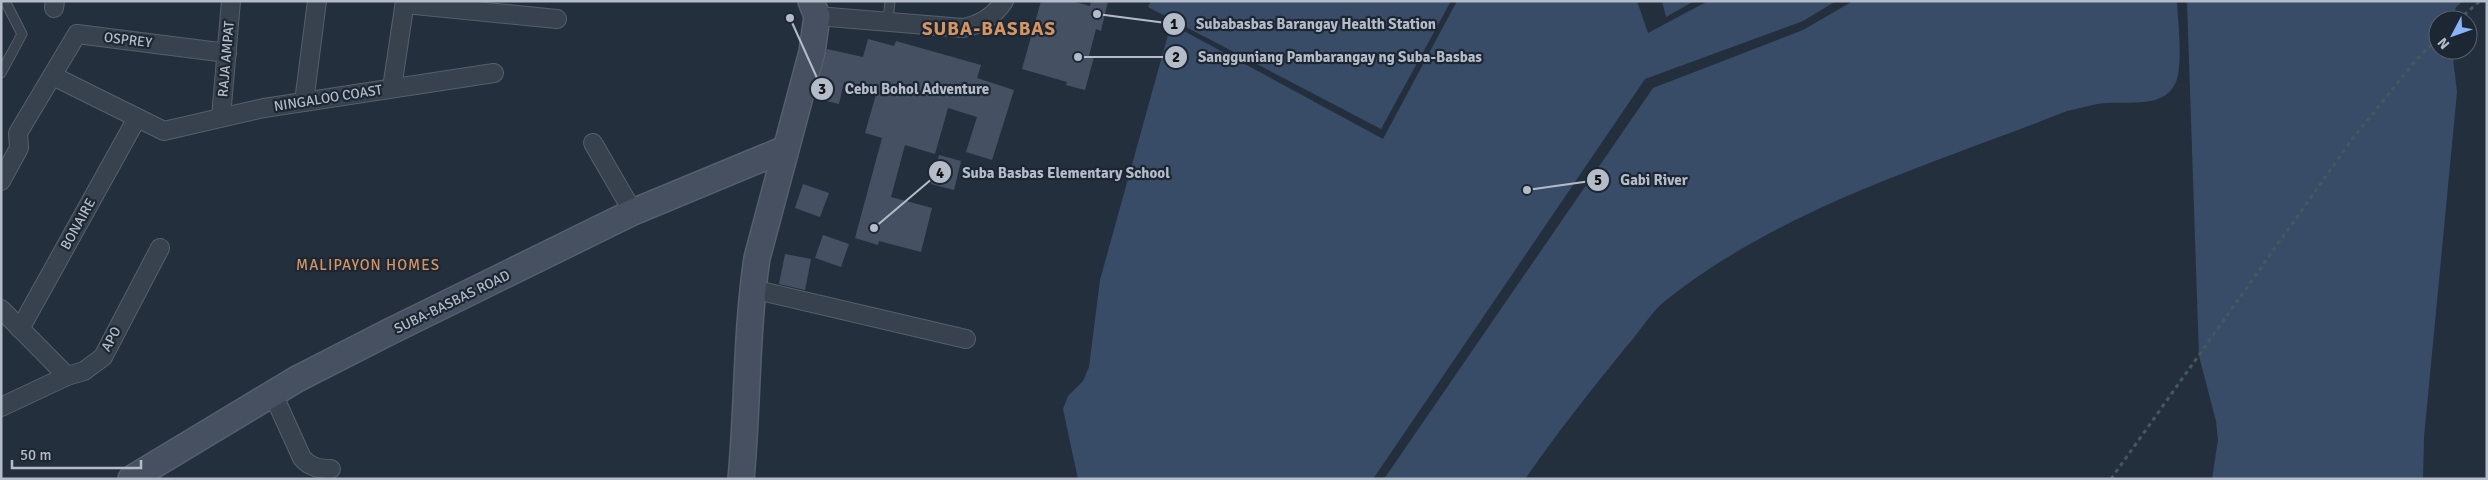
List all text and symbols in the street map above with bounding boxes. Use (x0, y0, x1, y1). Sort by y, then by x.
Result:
callout: Subabasbas Barangay Health Station (1161, 9, 1446, 39)
north arrow (2428, 10, 2478, 60)
text: 1 (1170, 15, 1178, 33)
text: Subabasbas Barangay Health Station (1196, 15, 1436, 33)
district label: SUBA-BASBAS (922, 17, 1056, 41)
street label: RAJA AMPAT (214, 20, 238, 98)
street label: OSPREY (103, 29, 153, 51)
text: N (2434, 34, 2453, 52)
callout: Sangguniang Pambarangay ng Suba-Basbas (1163, 42, 1492, 72)
text: 2 (1172, 48, 1180, 66)
text: Sangguniang Pambarangay ng Suba-Basbas (1198, 48, 1482, 66)
callout: Cebu Bohol Adventure (810, 74, 999, 104)
text: 3 (818, 80, 826, 98)
text: Cebu Bohol Adventure (845, 80, 989, 98)
street label: NINGALOO COAST (273, 81, 383, 115)
callout: Suba Basbas Elementary School (927, 157, 1180, 187)
text: 4 (936, 164, 944, 182)
text: Suba Basbas Elementary School (962, 164, 1170, 182)
callout: Gabi River (1586, 165, 1698, 195)
text: 5 (1594, 171, 1602, 189)
text: Gabi River (1620, 171, 1688, 189)
street label: BONAIRE (57, 195, 99, 253)
district label: MALIPAYON HOMES (296, 256, 440, 274)
street label: SUBA-BASBAS ROAD (391, 267, 513, 337)
street label: APO (97, 324, 125, 354)
scale bar (12, 438, 141, 470)
text: 50 m (20, 446, 51, 464)

